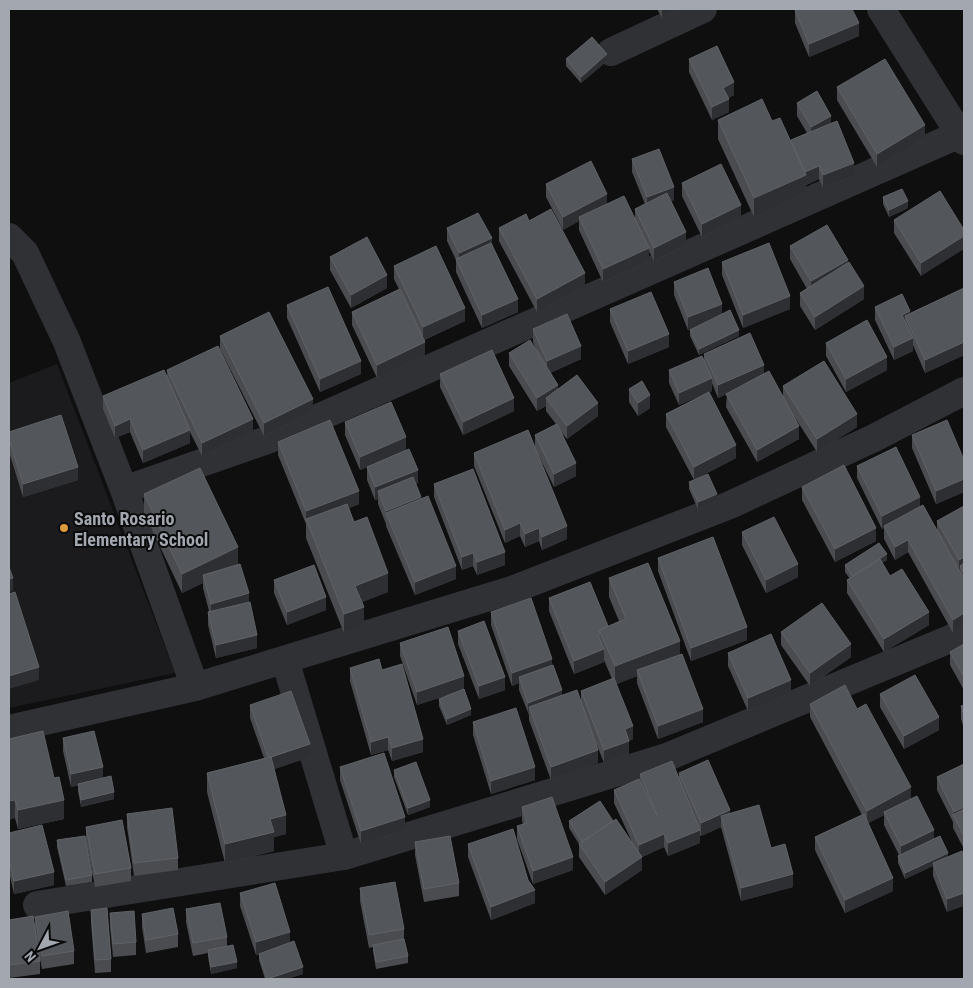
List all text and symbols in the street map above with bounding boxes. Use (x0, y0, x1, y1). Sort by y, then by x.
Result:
place label: Santo Rosario Elementary School (74, 508, 208, 550)
marker: Santo Rosario Elementary School (58, 522, 70, 534)
north arrow (15, 923, 65, 973)
text: N (21, 948, 39, 965)

